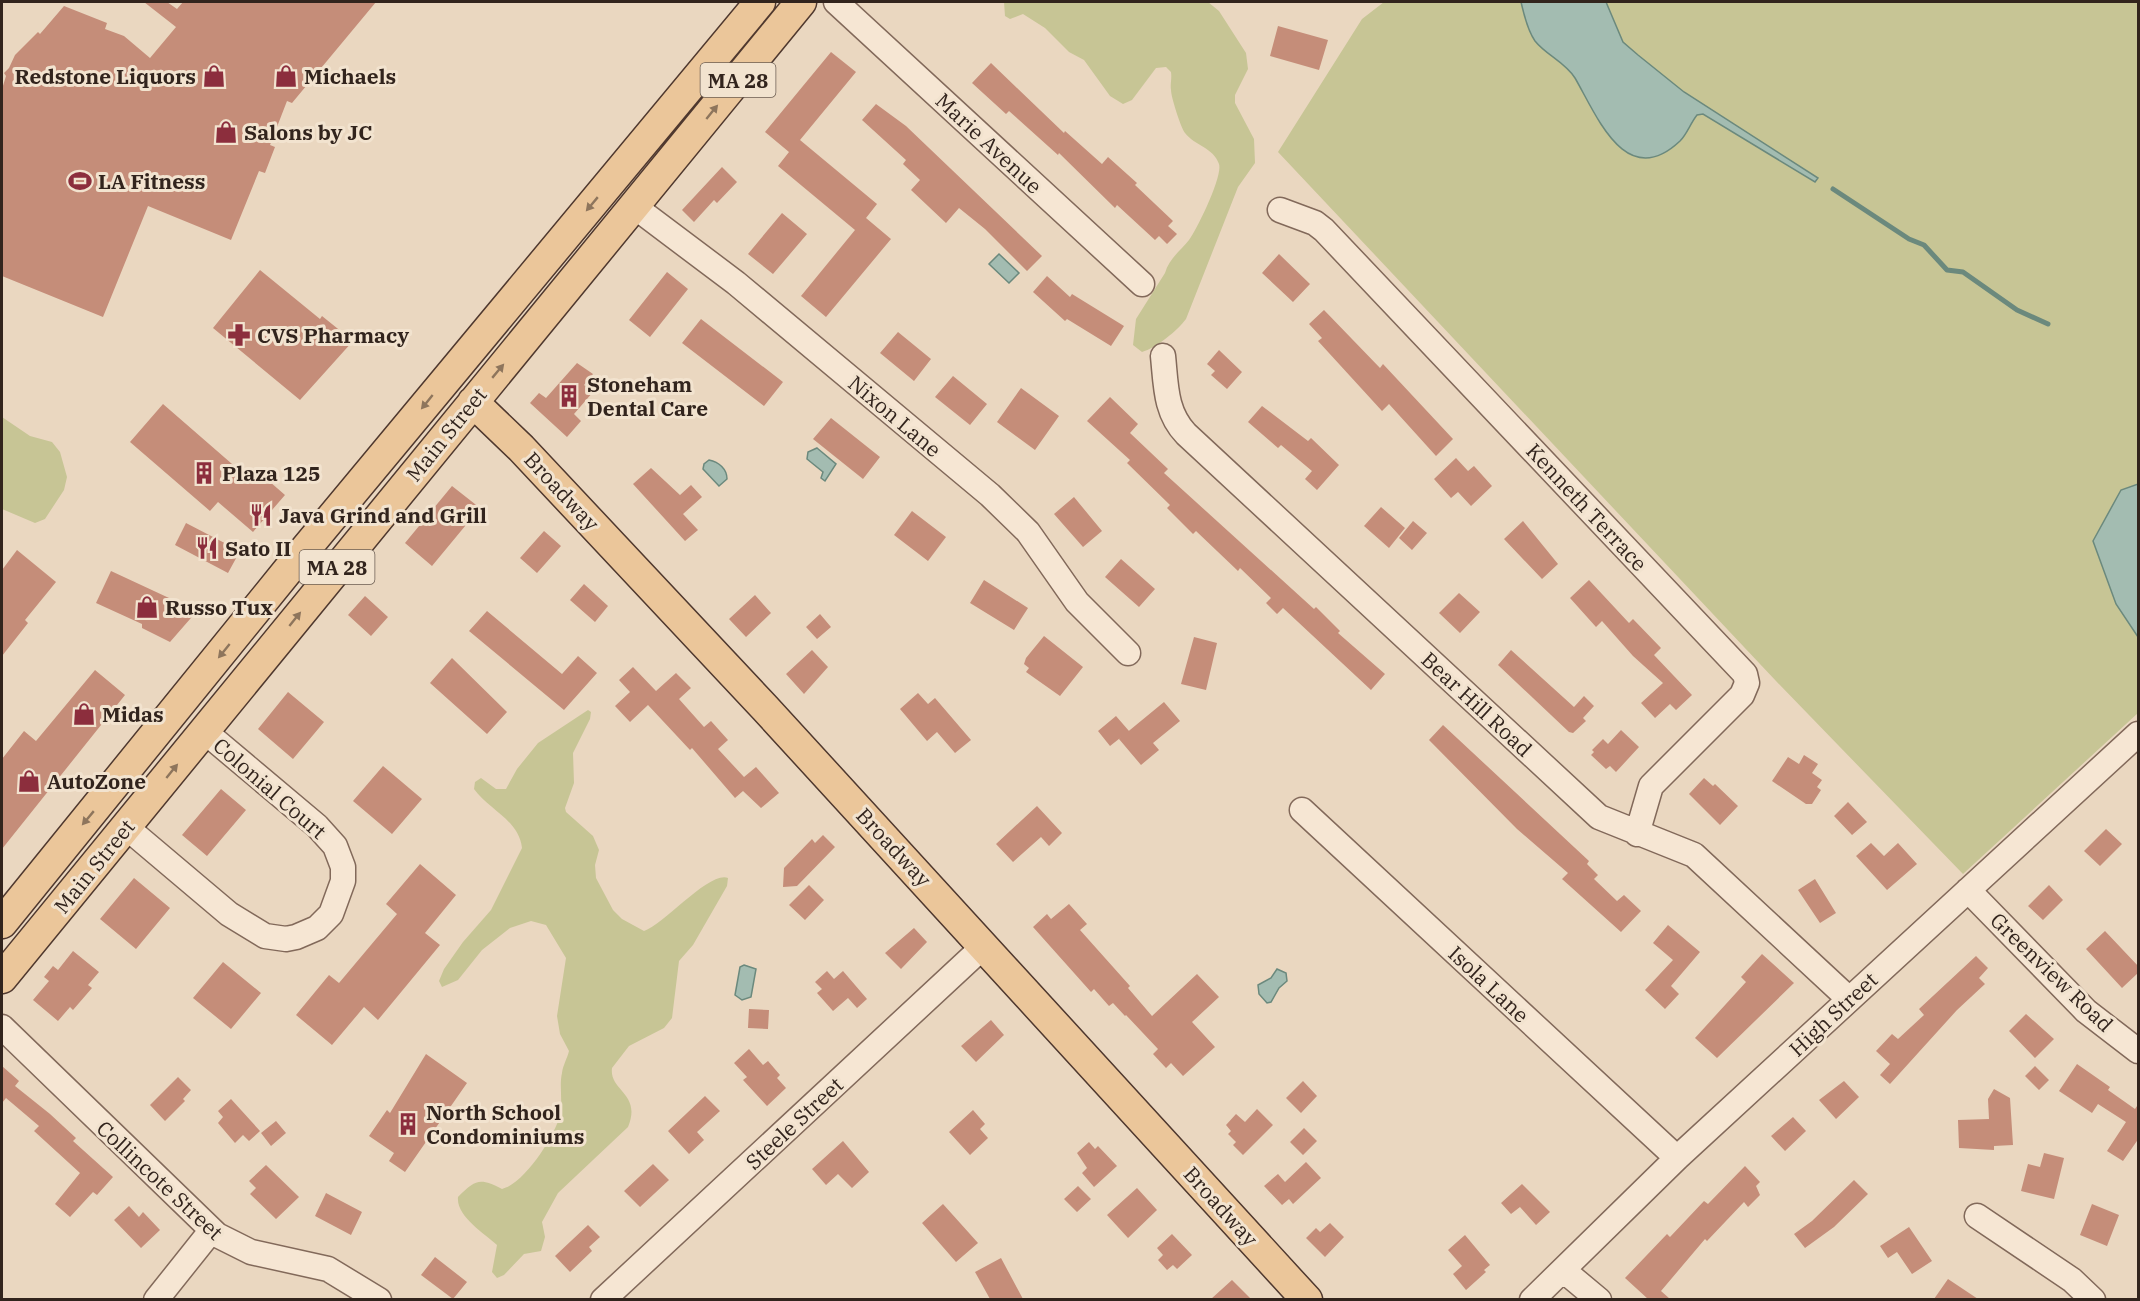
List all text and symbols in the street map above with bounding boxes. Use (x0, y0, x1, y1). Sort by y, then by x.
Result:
place label: Redstone Liquors (15, 62, 196, 90)
place label: Michaels (304, 62, 396, 90)
shop icon: Redstone Liquors (201, 63, 227, 89)
shop icon: Michaels (273, 63, 299, 89)
road number: MA 28 (700, 63, 776, 97)
street label: Marie Avenue (930, 87, 1048, 199)
one-way arrow (705, 104, 718, 120)
place label: Salons by JC (244, 118, 372, 146)
shop icon: Salons by JC (213, 119, 239, 145)
place label: LA Fitness (98, 167, 205, 195)
sports icon: LA Fitness (67, 168, 93, 194)
one-way arrow (586, 196, 599, 211)
place label: CVS Pharmacy (257, 321, 409, 349)
pharmacy icon: CVS Pharmacy (226, 322, 252, 348)
one-way arrow (491, 364, 504, 379)
street label: Nixon Lane (843, 369, 947, 463)
place label: Stoneham Dental Care (587, 370, 708, 422)
street label: Main Street (399, 381, 493, 487)
building icon: Stoneham Dental Care (556, 383, 582, 409)
one-way arrow (421, 394, 434, 410)
street label: Kenneth Terrace (1520, 437, 1654, 577)
street label: Broadway (518, 446, 606, 537)
place label: Plaza 125 (222, 459, 321, 487)
building icon: Plaza 125 (191, 460, 217, 486)
place label: Java Grind and Grill (279, 501, 487, 529)
restaurant icon: Java Grind and Grill (248, 502, 274, 528)
place label: Sato II (225, 534, 291, 562)
restaurant icon: Sato II (194, 535, 220, 561)
road number: MA 28 (300, 550, 374, 584)
place label: Russo Tux (165, 593, 273, 621)
shop icon: Russo Tux (134, 594, 160, 620)
one-way arrow (288, 612, 301, 627)
one-way arrow (218, 643, 230, 658)
street label: Bear Hill Road (1416, 645, 1539, 763)
place label: Midas (102, 700, 164, 728)
shop icon: Midas (71, 701, 97, 727)
street label: Colonial Court (208, 731, 332, 845)
one-way arrow (165, 763, 178, 778)
place label: AutoZone (47, 767, 146, 795)
shop icon: AutoZone (16, 768, 42, 794)
street label: Broadway (850, 802, 938, 893)
one-way arrow (82, 810, 95, 825)
street label: Main Street (47, 813, 141, 919)
street label: Greenview Road (1985, 906, 2120, 1038)
street label: Isola Lane (1443, 939, 1535, 1029)
street label: High Street (1783, 966, 1883, 1062)
street label: Steele Street (739, 1071, 849, 1175)
place label: North School Condominiums (426, 1098, 584, 1150)
building icon: North School Condominiums (395, 1111, 421, 1137)
street label: Collincote Street (91, 1114, 229, 1246)
street label: Broadway (1178, 1160, 1265, 1252)

